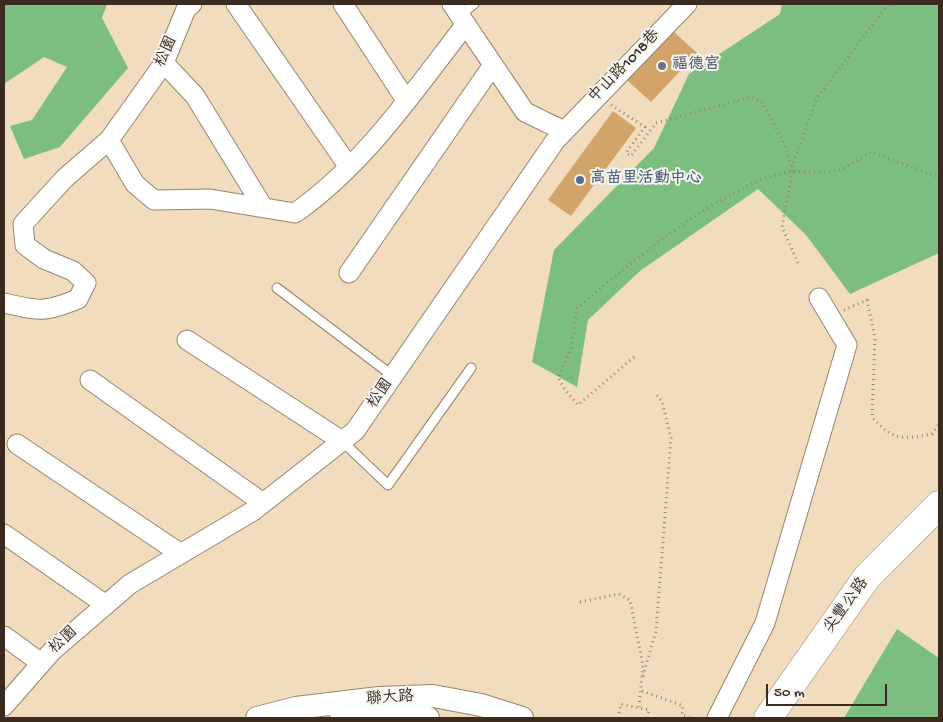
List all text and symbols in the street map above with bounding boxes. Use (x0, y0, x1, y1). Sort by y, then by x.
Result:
street label: 中山路1018巷 (585, 26, 665, 108)
street label: 松園 (152, 33, 182, 71)
place label: 福德宮 (672, 56, 720, 76)
marker: 福德宮 (656, 60, 668, 72)
place label: 高苗里活動中心 (590, 170, 702, 190)
marker: 高苗里活動中心 (574, 174, 586, 186)
street label: 松園 (364, 375, 398, 413)
street label: 尖豐公路 (820, 574, 874, 638)
street label: 松園 (46, 623, 82, 659)
scale bar (768, 674, 889, 706)
text: 50 m (774, 684, 805, 702)
street label: 聯大路 (365, 688, 415, 710)

